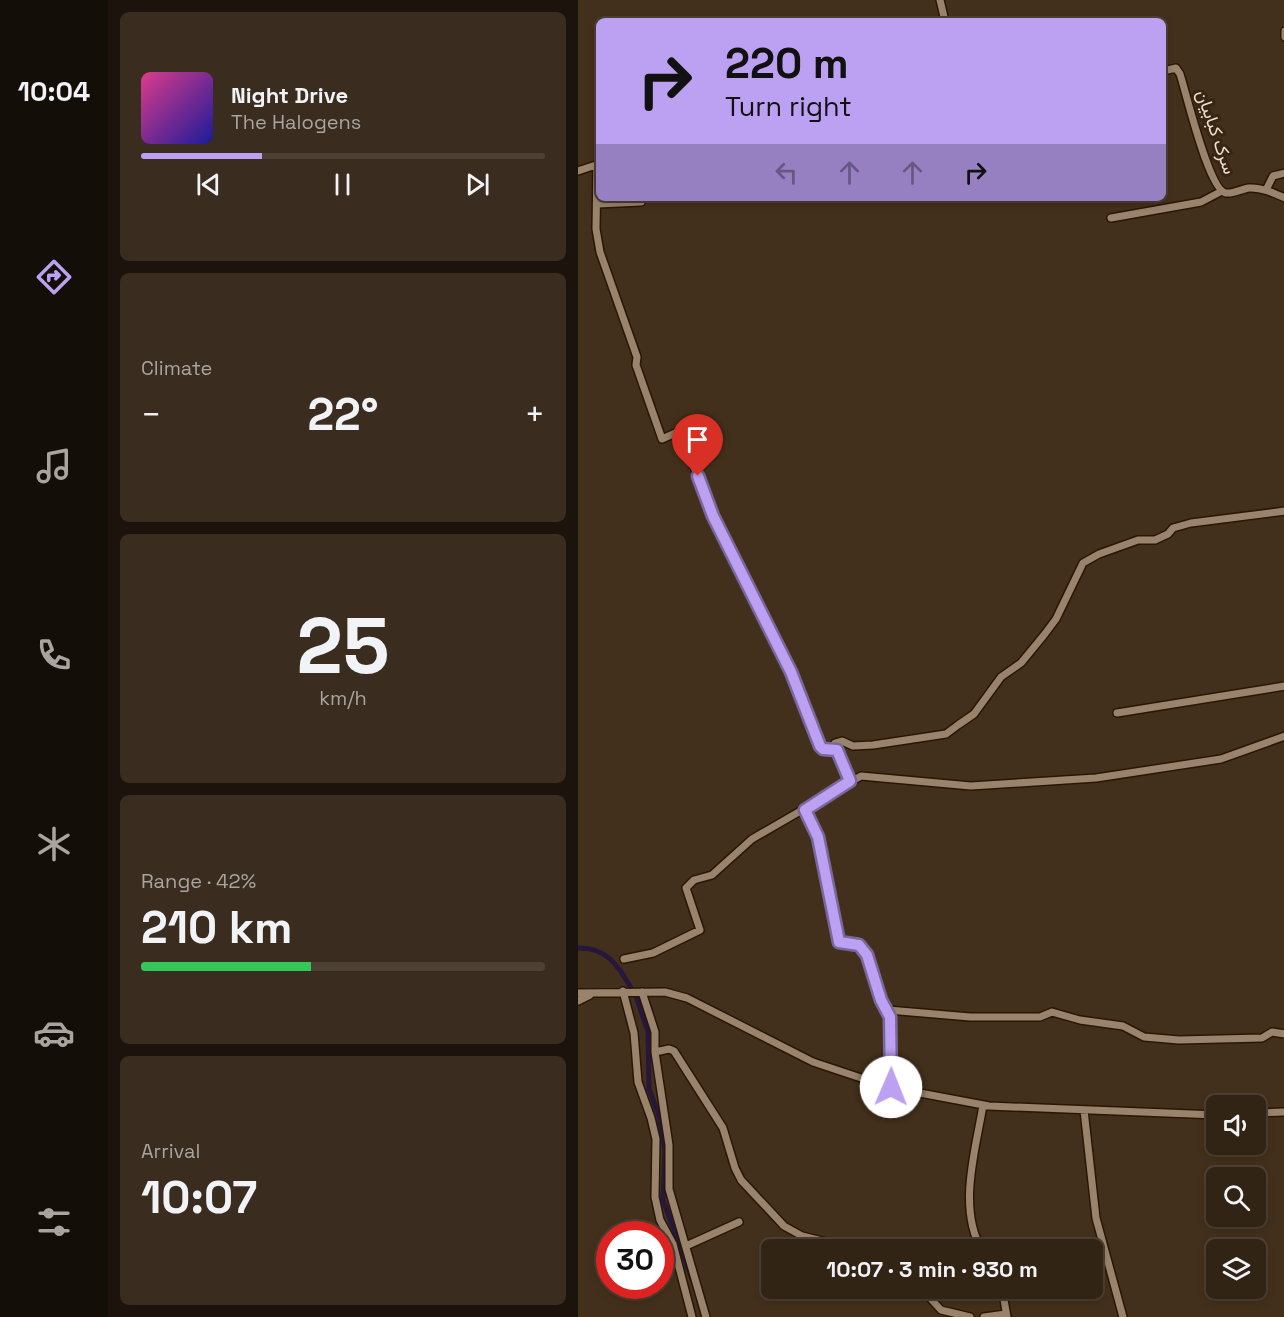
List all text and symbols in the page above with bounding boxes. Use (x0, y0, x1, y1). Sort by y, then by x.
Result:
text: 220 m (725, 37, 849, 90)
icon: right (626, 42, 704, 120)
text: 10:04 (18, 74, 90, 109)
text: Night Drive (231, 81, 348, 109)
street label: سرک کبابیان (1191, 87, 1242, 177)
text: Turn right (725, 89, 852, 124)
text: The Halogens (231, 109, 361, 135)
icon: left (770, 156, 803, 189)
icon: ahead (833, 156, 866, 189)
icon: ahead (896, 156, 929, 189)
icon: right (959, 156, 992, 189)
icon: previous (192, 168, 225, 201)
icon: pause (326, 168, 359, 201)
icon: next (461, 168, 494, 201)
icon: directions (33, 256, 75, 298)
text: Climate (141, 355, 212, 381)
text: 22° (307, 386, 379, 443)
text: − (141, 394, 161, 436)
text: + (525, 394, 545, 436)
pin (672, 414, 723, 476)
icon: arrive (681, 423, 714, 456)
icon: music (33, 445, 75, 487)
text: 25 (296, 596, 390, 696)
icon: phone (33, 634, 75, 676)
text: km/h (319, 685, 367, 711)
icon: climate (33, 823, 75, 865)
text: Range · 42% (141, 868, 256, 894)
text: 210 km (141, 899, 292, 956)
icon: car (33, 1012, 75, 1054)
position arrow (859, 1055, 923, 1119)
map controls (1206, 1095, 1266, 1299)
button: sound (1206, 1095, 1266, 1155)
text: Arrival (141, 1138, 200, 1164)
button: search (1206, 1167, 1266, 1227)
text: 10:07 (141, 1169, 257, 1226)
icon: filters (33, 1201, 75, 1243)
speed limit sign: 30 (596, 1221, 674, 1299)
button: layers (1206, 1239, 1266, 1299)
text: 10:07 · 3 min · 930 m (826, 1255, 1038, 1283)

